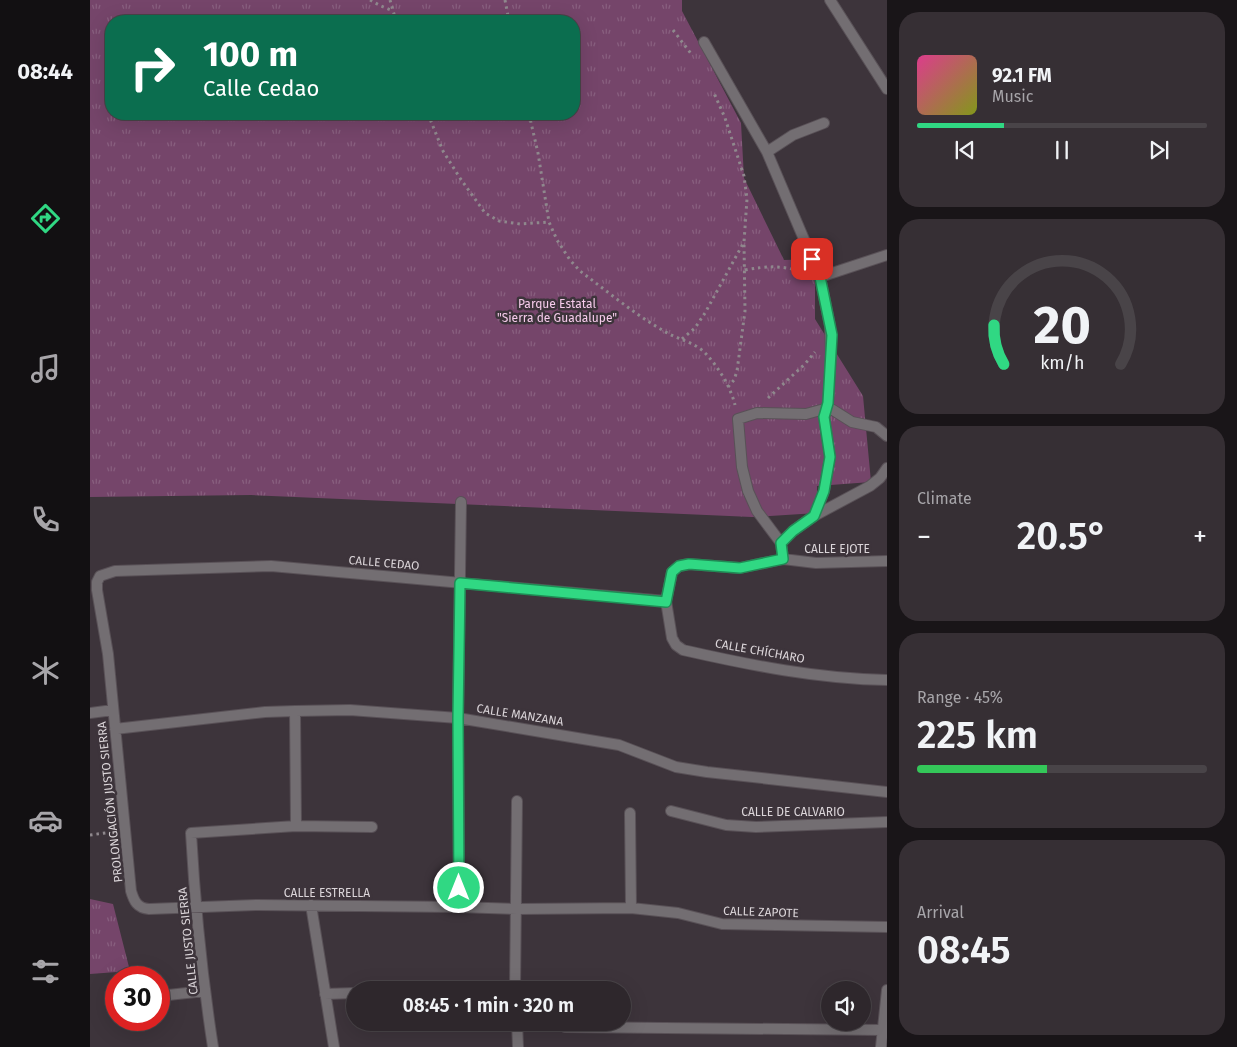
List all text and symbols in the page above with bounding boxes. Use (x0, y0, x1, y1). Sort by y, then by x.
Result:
text: 100 m (203, 33, 298, 75)
icon: right (120, 35, 185, 100)
text: 08:44 (17, 58, 73, 85)
text: 92.1 FM (992, 64, 1052, 87)
text: Calle Cedao (203, 75, 319, 102)
text: Music (992, 87, 1033, 106)
icon: previous (951, 136, 979, 164)
icon: pause (1048, 136, 1076, 164)
icon: next (1145, 136, 1173, 164)
icon: directions (28, 201, 63, 236)
pin (791, 238, 833, 280)
icon: arrive (798, 245, 826, 273)
text: 20 (1033, 294, 1091, 357)
park label: Parque Estatal "Sierra de Guadalupe" (497, 297, 617, 325)
icon: music (28, 351, 63, 386)
text: km/h (1040, 352, 1084, 374)
text: Climate (917, 489, 972, 508)
icon: phone (28, 502, 63, 537)
text: 20.5° (1017, 513, 1107, 559)
text: − (917, 520, 931, 553)
text: + (1193, 520, 1207, 553)
street label: CALLE EJOTE (804, 542, 870, 556)
street label: CALLE CEDAO (348, 553, 420, 573)
street label: CALLE CHÍCHARO (714, 635, 806, 666)
icon: climate (28, 653, 63, 688)
text: Range · 45% (917, 688, 1003, 707)
street label: CALLE MANZANA (476, 701, 565, 729)
text: 225 km (917, 712, 1038, 758)
street label: PROLONGACIÓN JUSTO SIERRA (94, 721, 125, 883)
icon: car (28, 803, 63, 838)
street label: CALLE DE CALVARIO (741, 805, 845, 819)
position arrow (432, 861, 484, 913)
street label: CALLE JUSTO SIERRA (175, 886, 201, 995)
street label: CALLE ESTRELLA (284, 886, 370, 900)
text: Arrival (917, 903, 964, 922)
street label: CALLE ZAPOTE (723, 904, 799, 920)
text: 08:45 (917, 927, 1011, 973)
icon: filters (28, 954, 63, 989)
speed limit sign: 30 (105, 966, 170, 1031)
map controls (821, 981, 871, 1031)
button: sound (821, 981, 871, 1031)
text: 08:45 · 1 min · 320 m (403, 994, 574, 1017)

